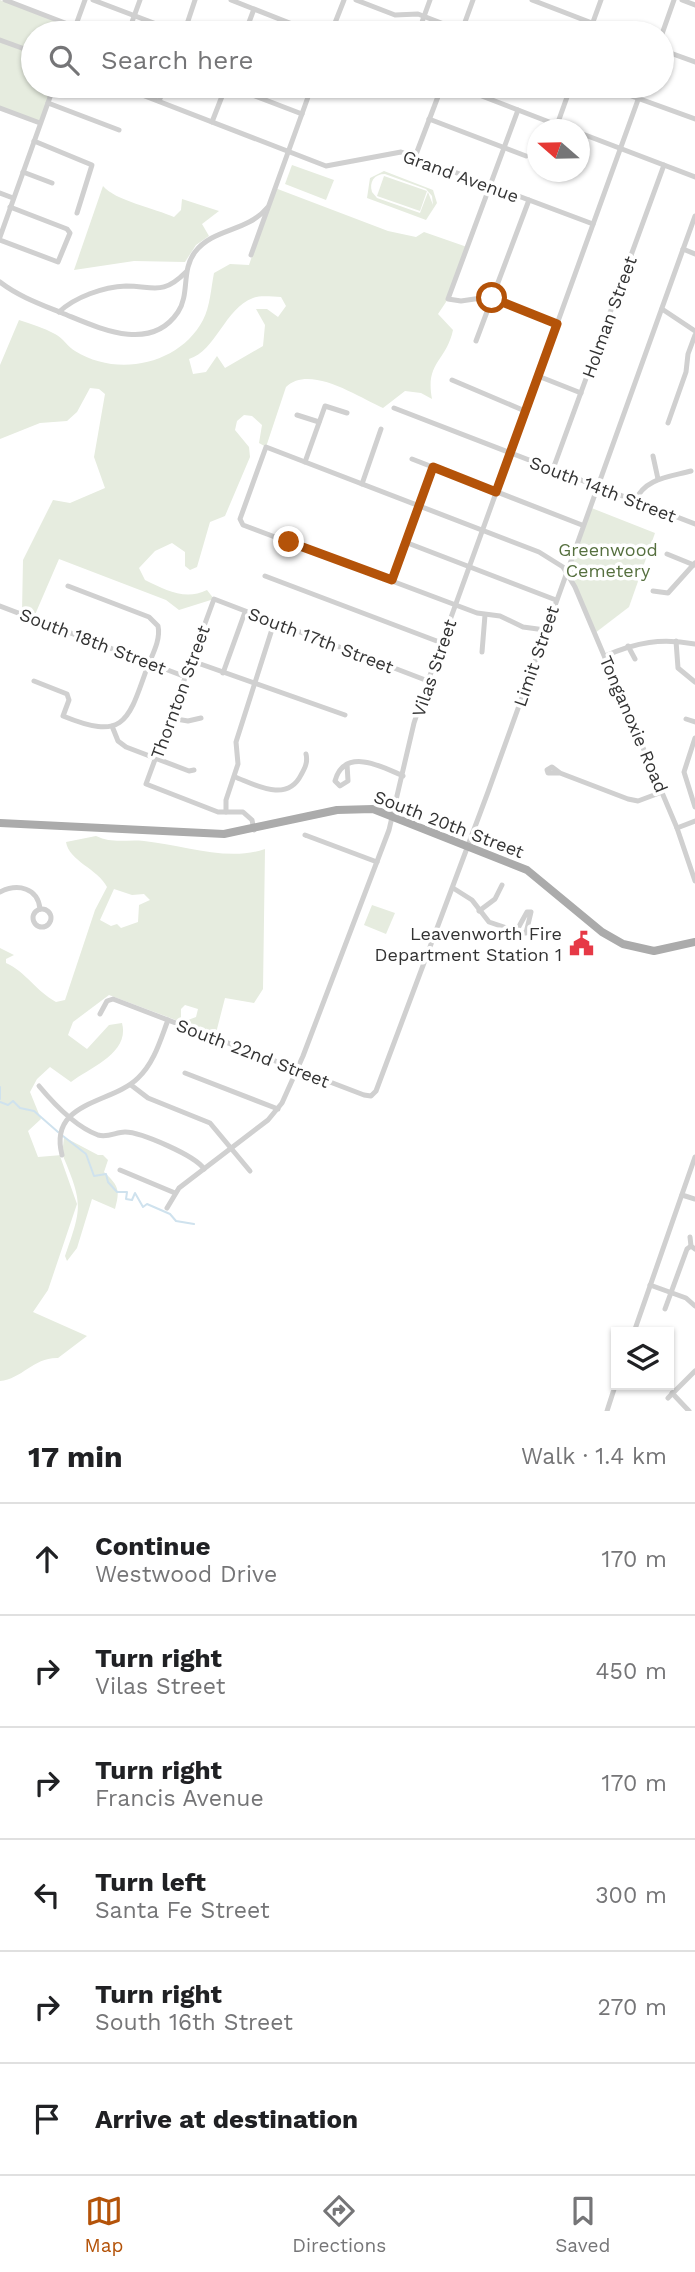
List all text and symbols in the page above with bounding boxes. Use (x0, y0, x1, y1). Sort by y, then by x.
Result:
search box (21, 21, 674, 98)
icon: search (45, 41, 83, 79)
text: Search here (101, 45, 253, 75)
north arrow (527, 119, 590, 182)
street label: Grand Avenue (400, 145, 522, 207)
street label: Holman Street (577, 253, 641, 381)
route start (476, 282, 507, 313)
street label: South 14th Street (527, 451, 680, 527)
route end (273, 526, 304, 557)
park label: Greenwood Cemetery (558, 539, 658, 581)
street label: Limit Street (509, 602, 563, 709)
street label: South 18th Street (17, 603, 170, 679)
street label: South 17th Street (245, 603, 397, 678)
street label: Vilas Street (407, 616, 461, 720)
street label: Thornton Street (146, 622, 214, 762)
street label: Tonganoxie Road (596, 652, 672, 796)
street label: South 20th Street (371, 786, 527, 862)
place label: Leavenworth Fire Department Station 1 (375, 923, 562, 965)
public building icon: Leavenworth Fire Department Station 1 (568, 929, 596, 957)
street label: South 22nd Street (174, 1014, 333, 1092)
map controls (611, 1327, 674, 1390)
button: layers (611, 1327, 674, 1390)
text: 17 min (28, 1439, 123, 1474)
text: Walk · 1.4 km (521, 1443, 667, 1470)
text: Continue (95, 1531, 211, 1561)
icon: ahead (28, 1540, 66, 1578)
text: 170 m (602, 1546, 667, 1573)
text: Westwood Drive (95, 1561, 277, 1588)
text: Turn right (95, 1643, 222, 1673)
icon: right (28, 1652, 66, 1690)
text: 450 m (595, 1658, 667, 1685)
text: Vilas Street (95, 1673, 225, 1700)
text: Turn right (95, 1755, 222, 1785)
icon: right (28, 1764, 66, 1802)
text: 170 m (602, 1770, 667, 1797)
text: Francis Avenue (95, 1785, 264, 1812)
text: Turn left (95, 1867, 206, 1897)
icon: left (28, 1876, 66, 1914)
text: 300 m (595, 1882, 667, 1909)
text: Santa Fe Street (95, 1897, 270, 1924)
text: Turn right (95, 1979, 222, 2009)
icon: right (28, 1988, 66, 2026)
text: 270 m (598, 1994, 667, 2021)
text: South 16th Street (95, 2009, 293, 2036)
icon: arrive (28, 2100, 66, 2138)
text: Arrive at destination (95, 2104, 358, 2134)
tab: Map (85, 2192, 123, 2257)
tab: Directions (292, 2192, 386, 2257)
tab: Saved (555, 2192, 610, 2257)

